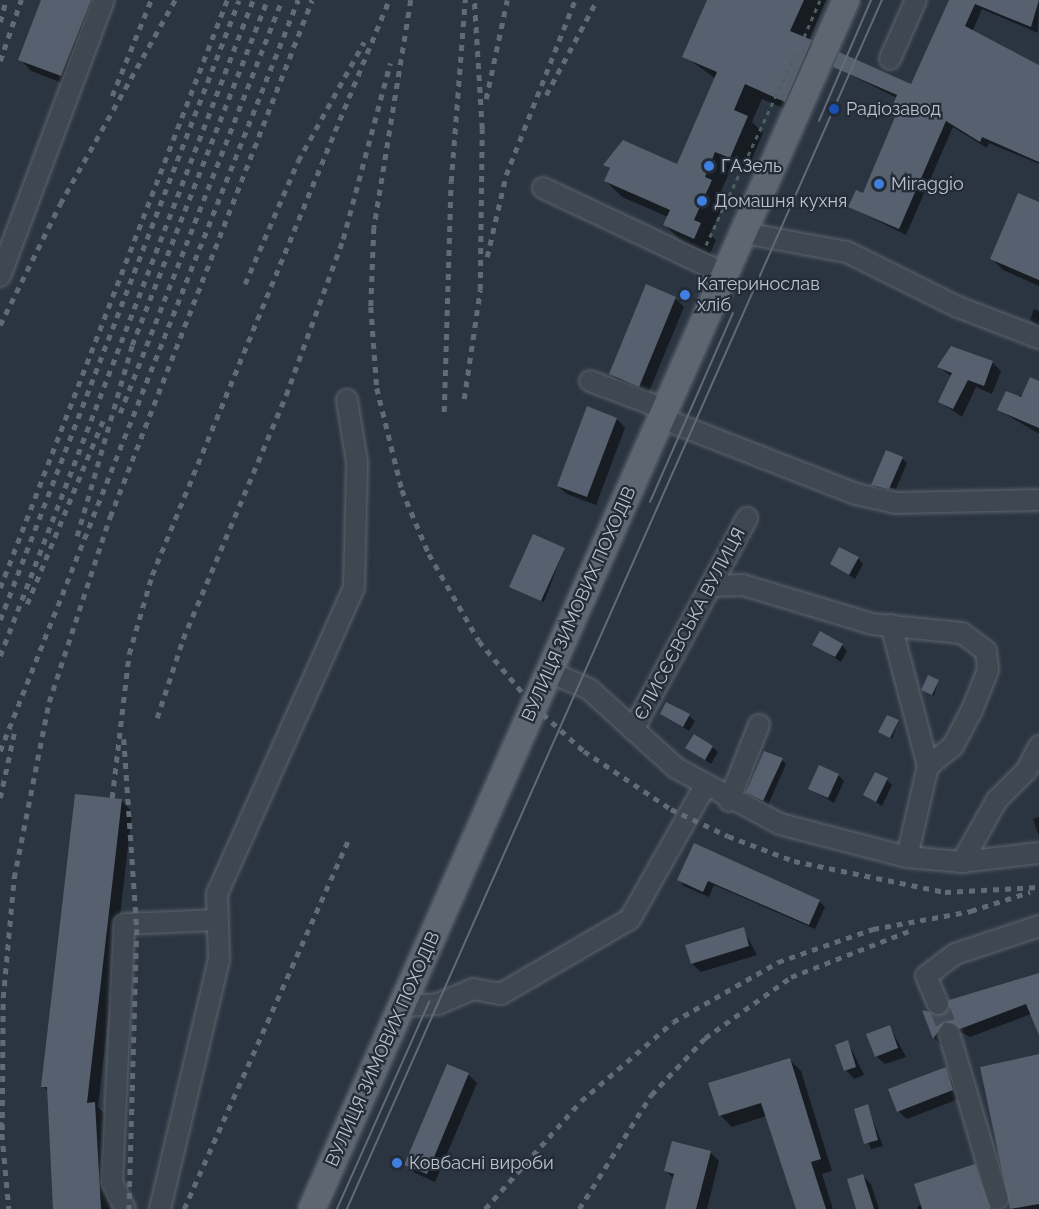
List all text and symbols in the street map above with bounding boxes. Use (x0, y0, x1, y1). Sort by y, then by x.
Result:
place label: Радіозавод (846, 98, 941, 120)
marker: Радіозавод (827, 102, 841, 116)
place label: ГАЗель (721, 155, 782, 177)
marker: ГАЗель (702, 159, 716, 173)
place label: Miraggio (891, 173, 964, 195)
marker: Miraggio (872, 177, 886, 191)
place label: Домашня кухня (714, 190, 847, 212)
marker: Домашня кухня (695, 194, 709, 208)
place label: Катеринослав хліб (697, 274, 820, 316)
marker: Катеринослав хліб (678, 288, 692, 302)
street label: ВУЛИЦЯ ЗИМОВИХ ПОХОДІВ (517, 483, 641, 725)
street label: ЄЛИСЄЄВСЬКА ВУЛИЦЯ (630, 524, 750, 724)
street label: ВУЛИЦЯ ЗИМОВИХ ПОХОДІВ (321, 928, 445, 1170)
place label: Ковбасні вироби (409, 1152, 554, 1174)
marker: Ковбасні вироби (390, 1156, 404, 1170)

